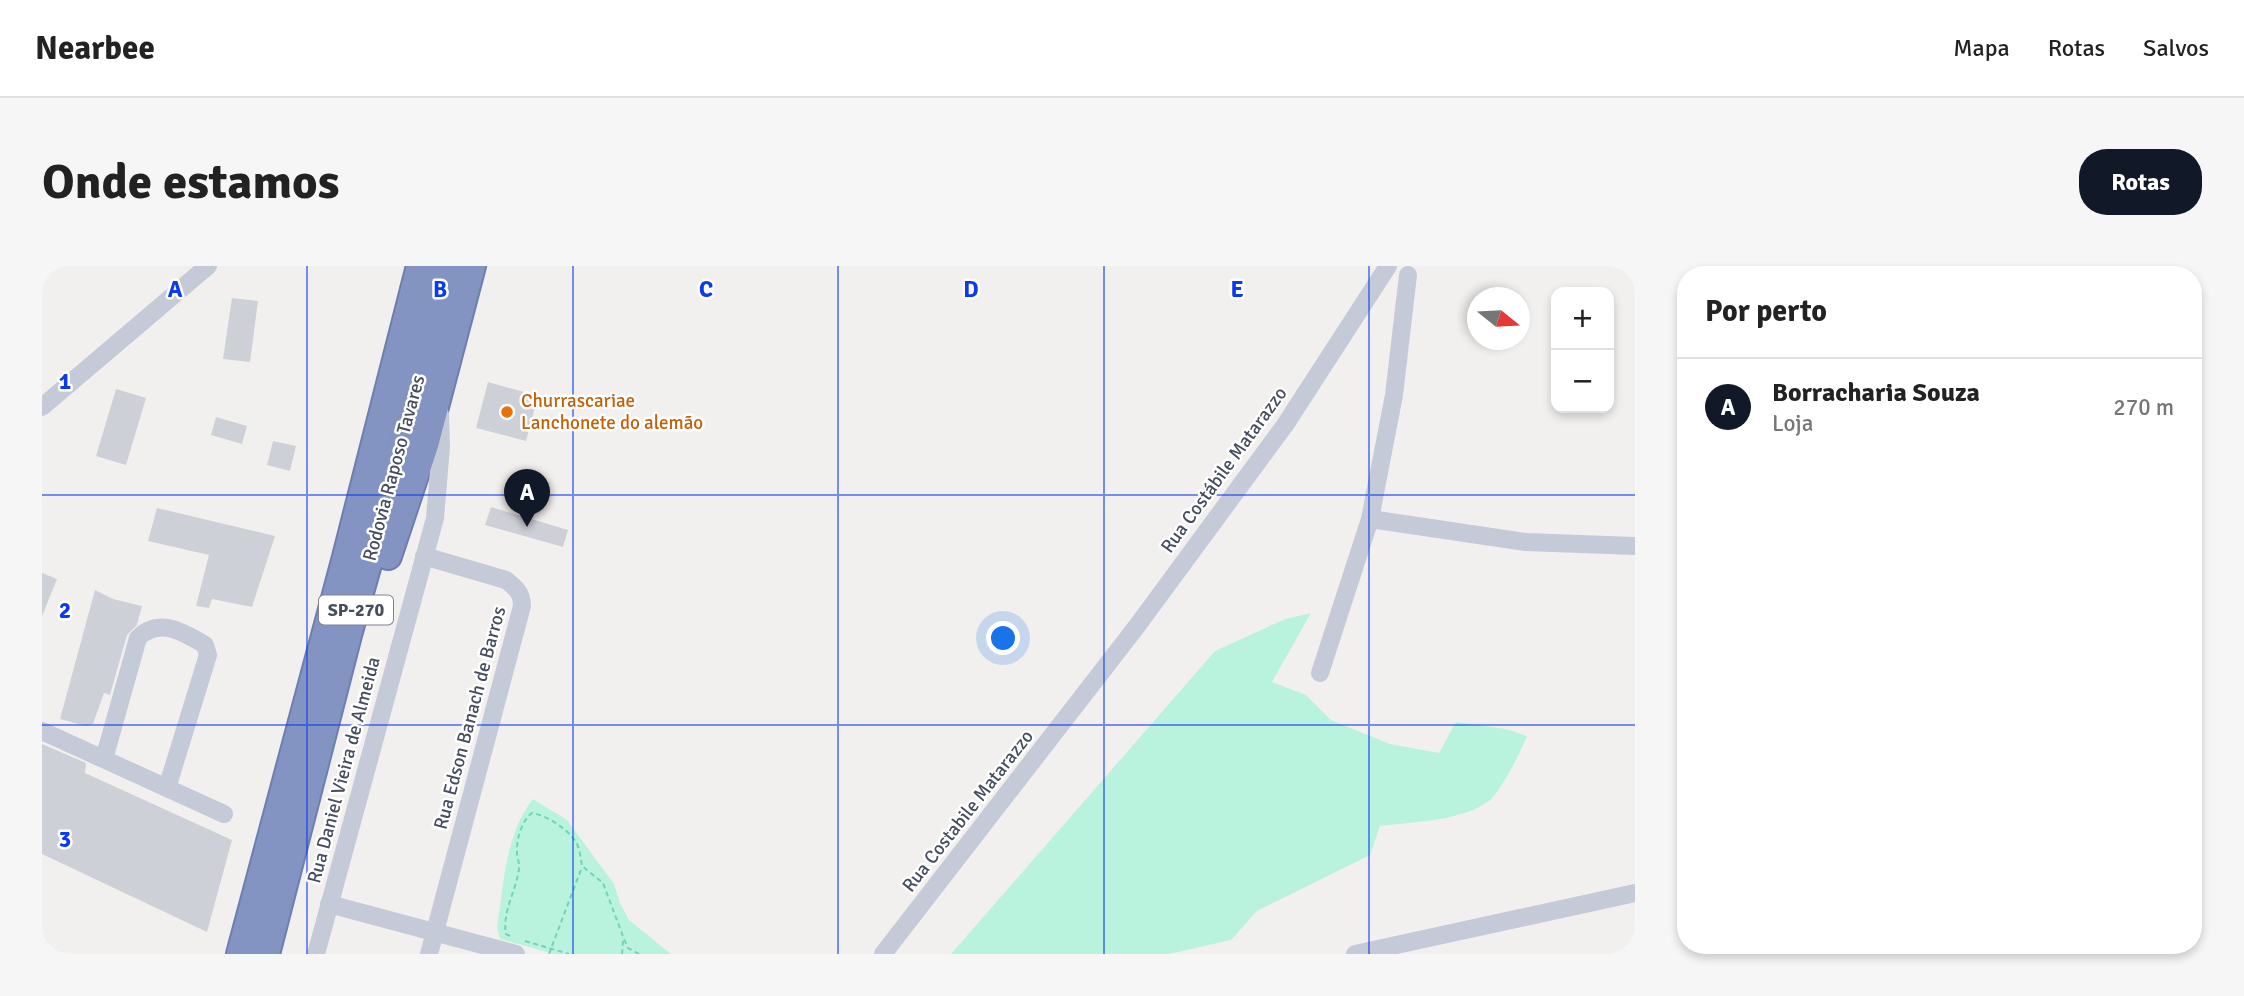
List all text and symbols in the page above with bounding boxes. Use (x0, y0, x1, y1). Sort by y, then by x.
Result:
text: Nearbee (35, 28, 155, 69)
text: Mapa (1953, 33, 2010, 63)
text: Rotas (2048, 33, 2105, 63)
text: Salvos (2143, 33, 2209, 63)
button: Rotas (2079, 149, 2202, 215)
text: Onde estamos (42, 152, 339, 212)
text: A (168, 275, 183, 304)
text: B (433, 275, 447, 304)
text: C (699, 275, 713, 304)
text: D (963, 275, 979, 304)
text: E (1230, 275, 1244, 304)
north arrow (1467, 287, 1530, 350)
map controls (1551, 287, 1614, 413)
button: + (1551, 287, 1614, 350)
text: Por perto (1705, 293, 1827, 330)
button: − (1551, 350, 1614, 413)
text: 1 (59, 367, 71, 396)
street label: Rodovia Raposo Tavares (358, 372, 430, 564)
text: Borracharia Souza (1772, 377, 1980, 409)
street label: Rua Costábile Matarazzo (1156, 382, 1292, 558)
place label: Churrascariae Lanchonete do alemão (521, 389, 703, 435)
text: A (1721, 393, 1735, 422)
text: 270 m (2113, 393, 2174, 422)
marker: Churrascariae Lanchonete do alemão (499, 404, 515, 420)
text: Loja (1772, 409, 1813, 438)
pin: A (504, 469, 550, 527)
text: 2 (59, 596, 71, 625)
road number: SP-270 (319, 596, 393, 624)
street label: Rua Edson Banach de Barros (429, 604, 511, 832)
your location (986, 621, 1020, 655)
street label: Rua Daniel Vieira de Almeida (302, 654, 386, 886)
street label: Rua Costabile Matarazzo (897, 725, 1039, 897)
text: 3 (59, 825, 71, 854)

